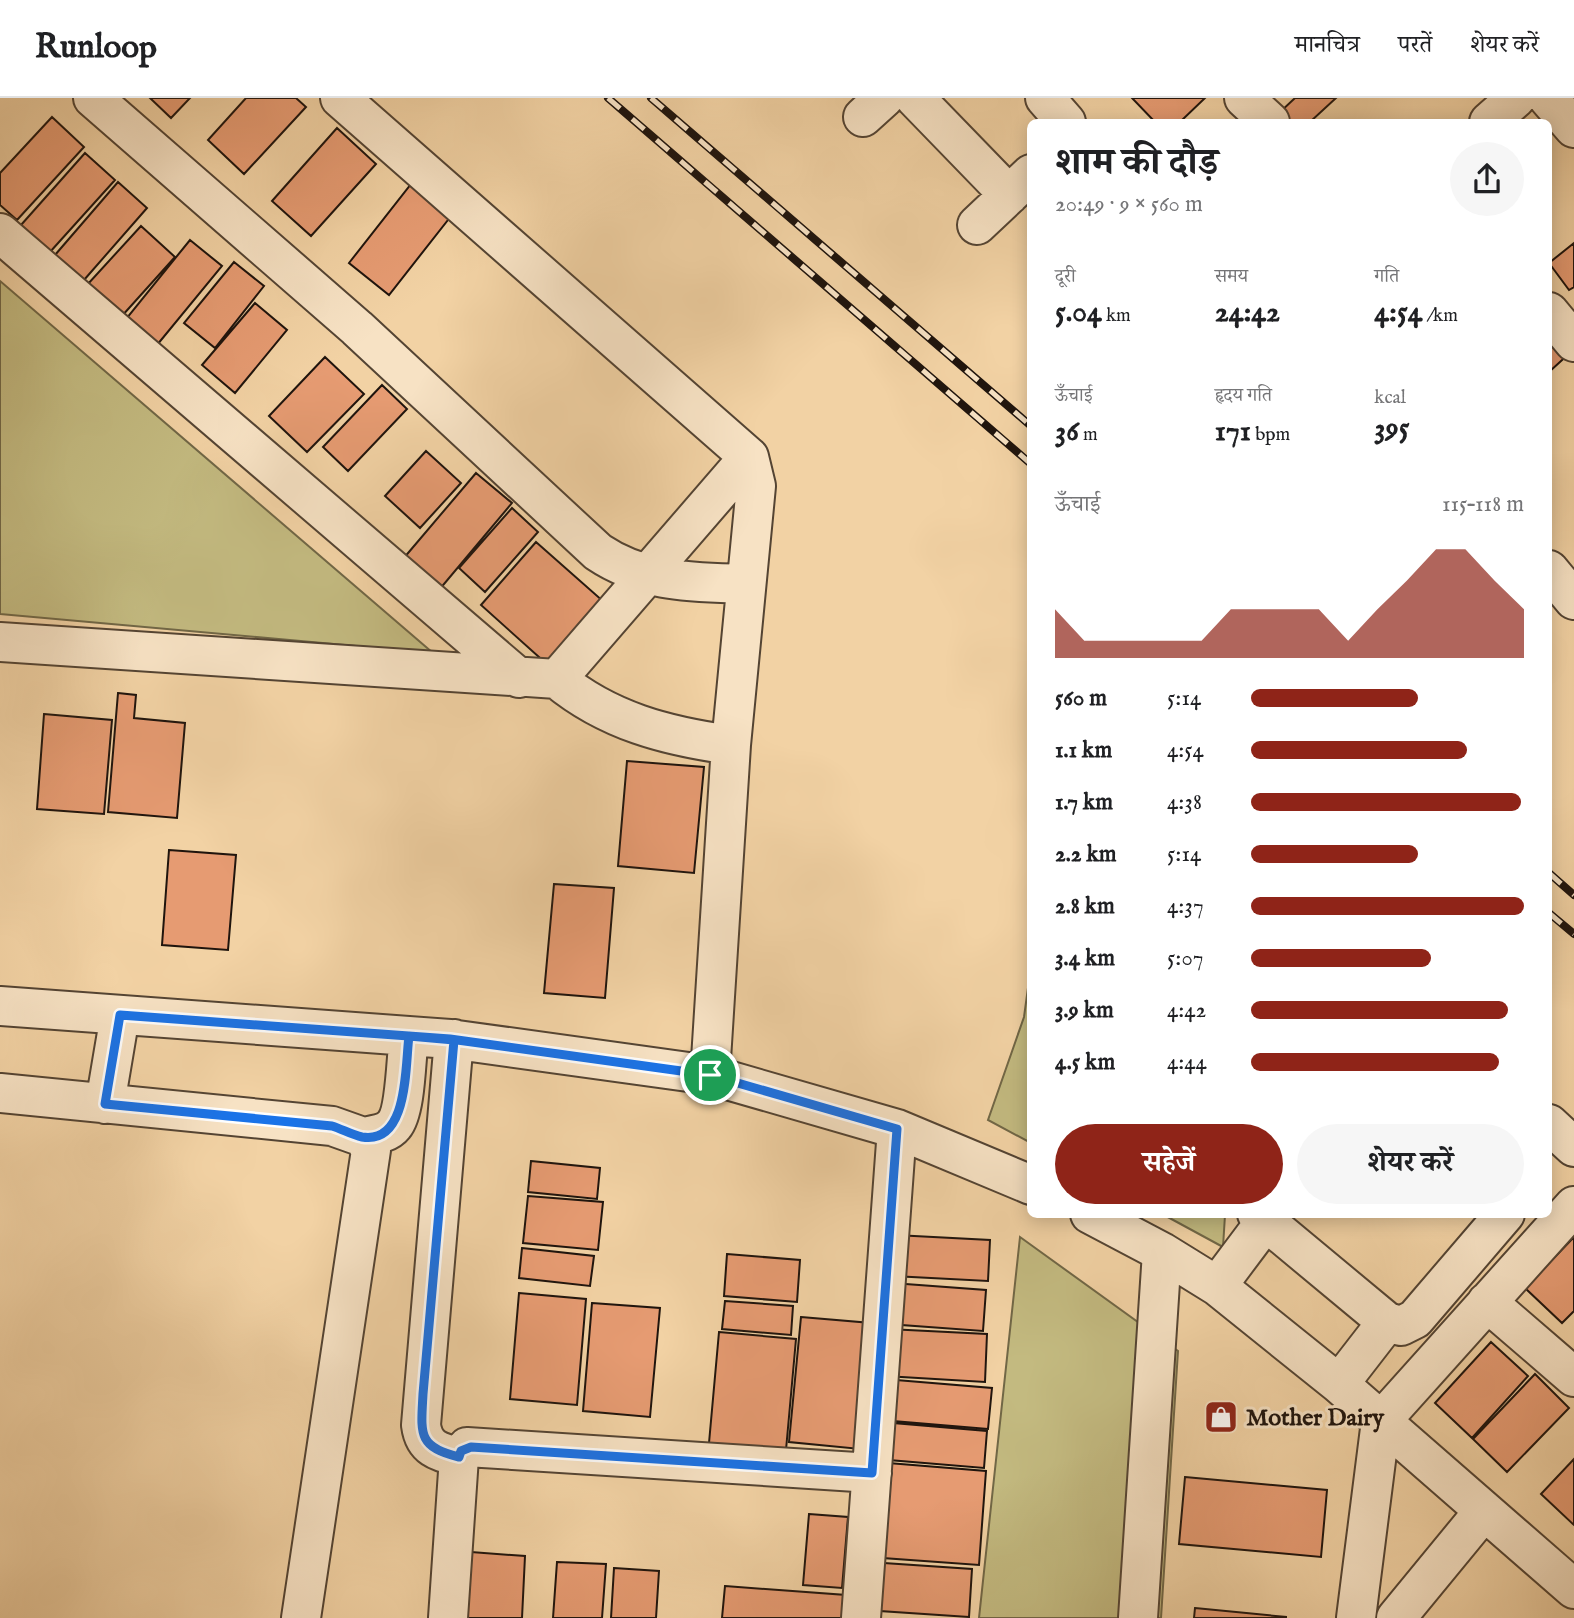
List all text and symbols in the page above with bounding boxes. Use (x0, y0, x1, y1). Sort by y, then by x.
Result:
text: Runloop (35, 27, 157, 69)
text: मानचित्र (1295, 30, 1360, 61)
text: परतें (1398, 30, 1432, 61)
text: शेयर करें (1470, 30, 1539, 61)
text: शाम की दौड़ (1055, 140, 1218, 188)
button: share (1450, 142, 1524, 216)
text: 20:49 · 9 × 560 m (1055, 190, 1203, 219)
text: दूरी (1055, 265, 1076, 289)
text: समय (1215, 265, 1248, 289)
text: गति (1374, 265, 1399, 289)
text: 5.04 (1055, 294, 1102, 332)
text: 24:42 (1215, 294, 1280, 332)
text: 4:54 (1374, 294, 1422, 332)
text: km (1102, 304, 1131, 328)
text: /km (1422, 304, 1458, 328)
text: ऊँचाई (1055, 384, 1092, 408)
text: हृदय गति (1215, 384, 1272, 408)
text: kcal (1374, 386, 1406, 410)
text: 395 (1374, 410, 1410, 448)
text: 36 (1055, 413, 1079, 451)
text: 171 (1215, 413, 1251, 451)
text: m (1079, 423, 1098, 447)
text: bpm (1251, 423, 1290, 447)
text: ऊँचाई (1055, 490, 1100, 519)
text: 115–118 m (1442, 490, 1524, 519)
text: 560 m (1055, 684, 1107, 713)
text: 5:14 (1167, 684, 1201, 713)
text: 1.1 km (1055, 736, 1112, 765)
text: 4:54 (1167, 736, 1204, 765)
text: 1.7 km (1055, 788, 1113, 817)
text: 4:38 (1167, 788, 1202, 817)
text: 2.2 km (1055, 840, 1117, 869)
text: 5:14 (1167, 840, 1201, 869)
text: 2.8 km (1055, 892, 1115, 921)
text: 4:37 (1167, 892, 1204, 921)
text: 3.4 km (1055, 944, 1115, 973)
text: 5:07 (1167, 944, 1203, 973)
text: 3.9 km (1055, 996, 1114, 1025)
text: 4:42 (1167, 996, 1206, 1025)
pin (680, 1045, 740, 1105)
text: 4.5 km (1055, 1048, 1115, 1077)
text: 4:44 (1167, 1048, 1207, 1077)
icon: arrive (691, 1056, 729, 1094)
button: सहेजें (1055, 1124, 1283, 1204)
button: शेयर करें (1297, 1124, 1524, 1204)
shop icon: Mother Dairy (1202, 1398, 1240, 1436)
place label: Mother Dairy (1246, 1403, 1385, 1434)

